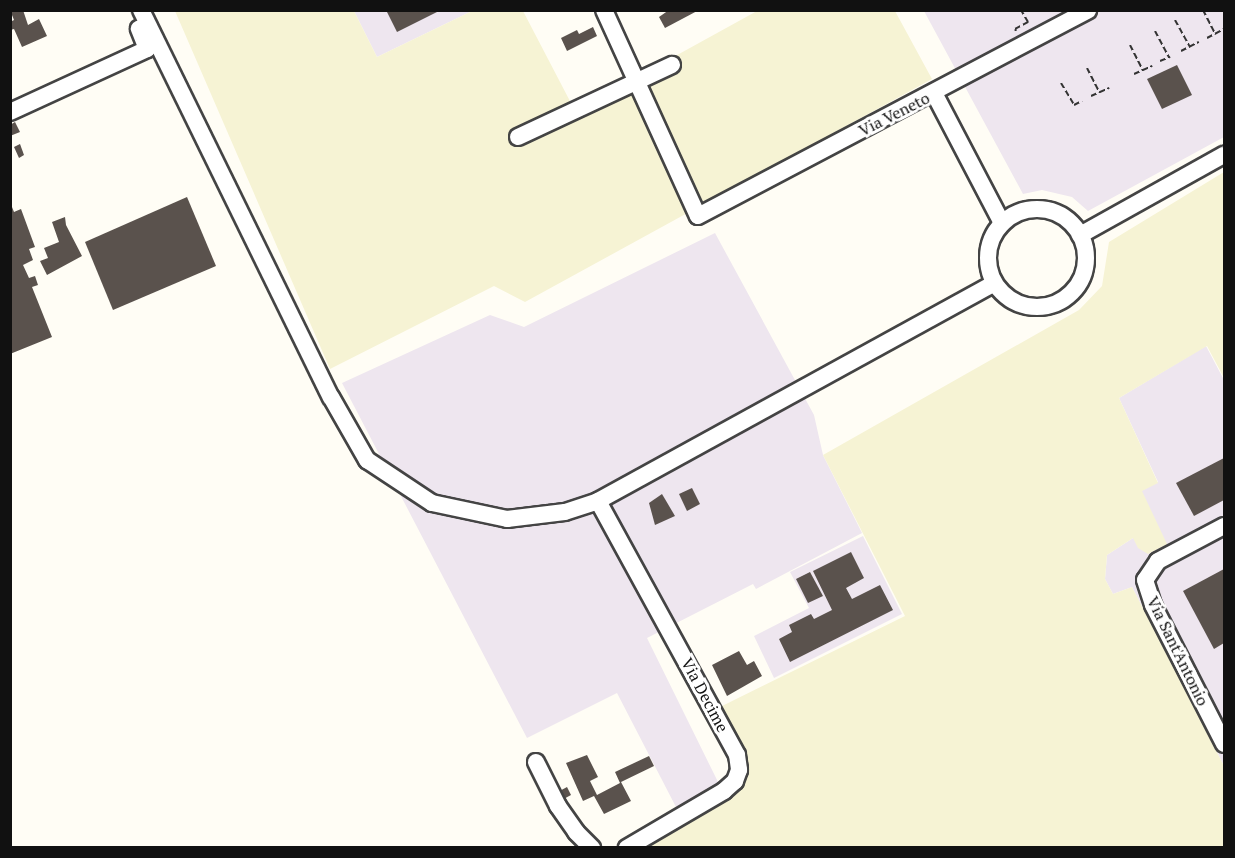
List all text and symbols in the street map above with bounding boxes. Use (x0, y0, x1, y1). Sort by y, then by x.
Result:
street label: Via Veneto (855, 88, 933, 140)
street label: Via Sant'Antonio (1143, 593, 1213, 709)
street label: Via Decime (677, 655, 733, 735)

